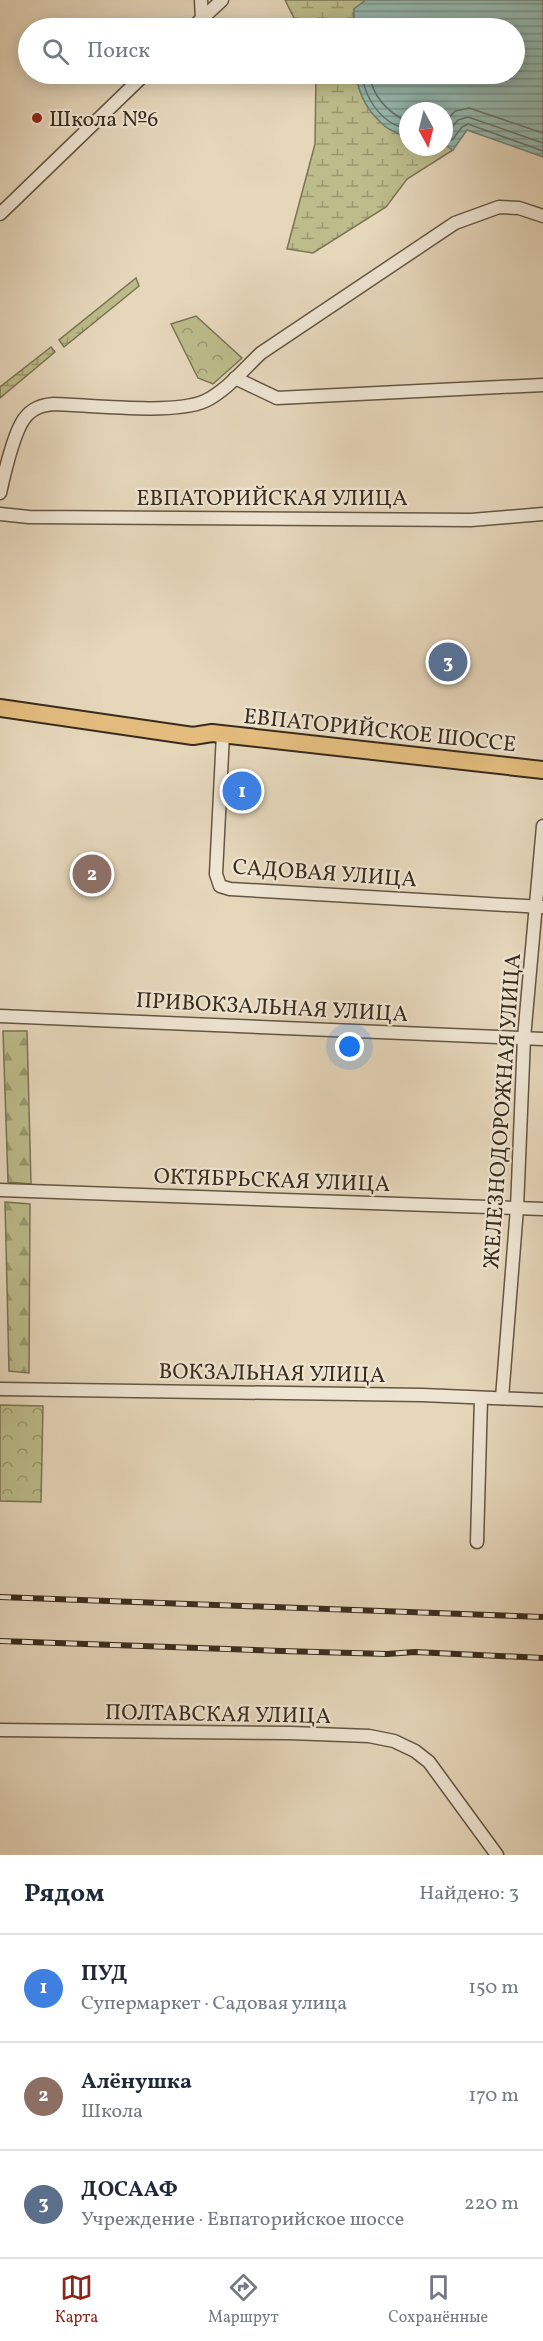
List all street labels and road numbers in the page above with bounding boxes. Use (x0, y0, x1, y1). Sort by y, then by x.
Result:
street label: ЕВПАТОРИЙСКАЯ УЛИЦА (136, 484, 408, 515)
street label: ЕВПАТОРИЙСКОЕ ШОССЕ (242, 702, 518, 761)
street label: САДОВАЯ УЛИЦА (232, 853, 418, 896)
street label: ЖЕЛЕЗНОДОРОЖНАЯ УЛИЦА (477, 952, 530, 1270)
street label: ПРИВОКЗАЛЬНАЯ УЛИЦА (135, 986, 409, 1031)
street label: ОКТЯБРЬСКАЯ УЛИЦА (153, 1162, 391, 1201)
street label: ВОКЗАЛЬНАЯ УЛИЦА (158, 1357, 386, 1392)
street label: ПОЛТАВСКАЯ УЛИЦА (105, 1698, 331, 1733)

